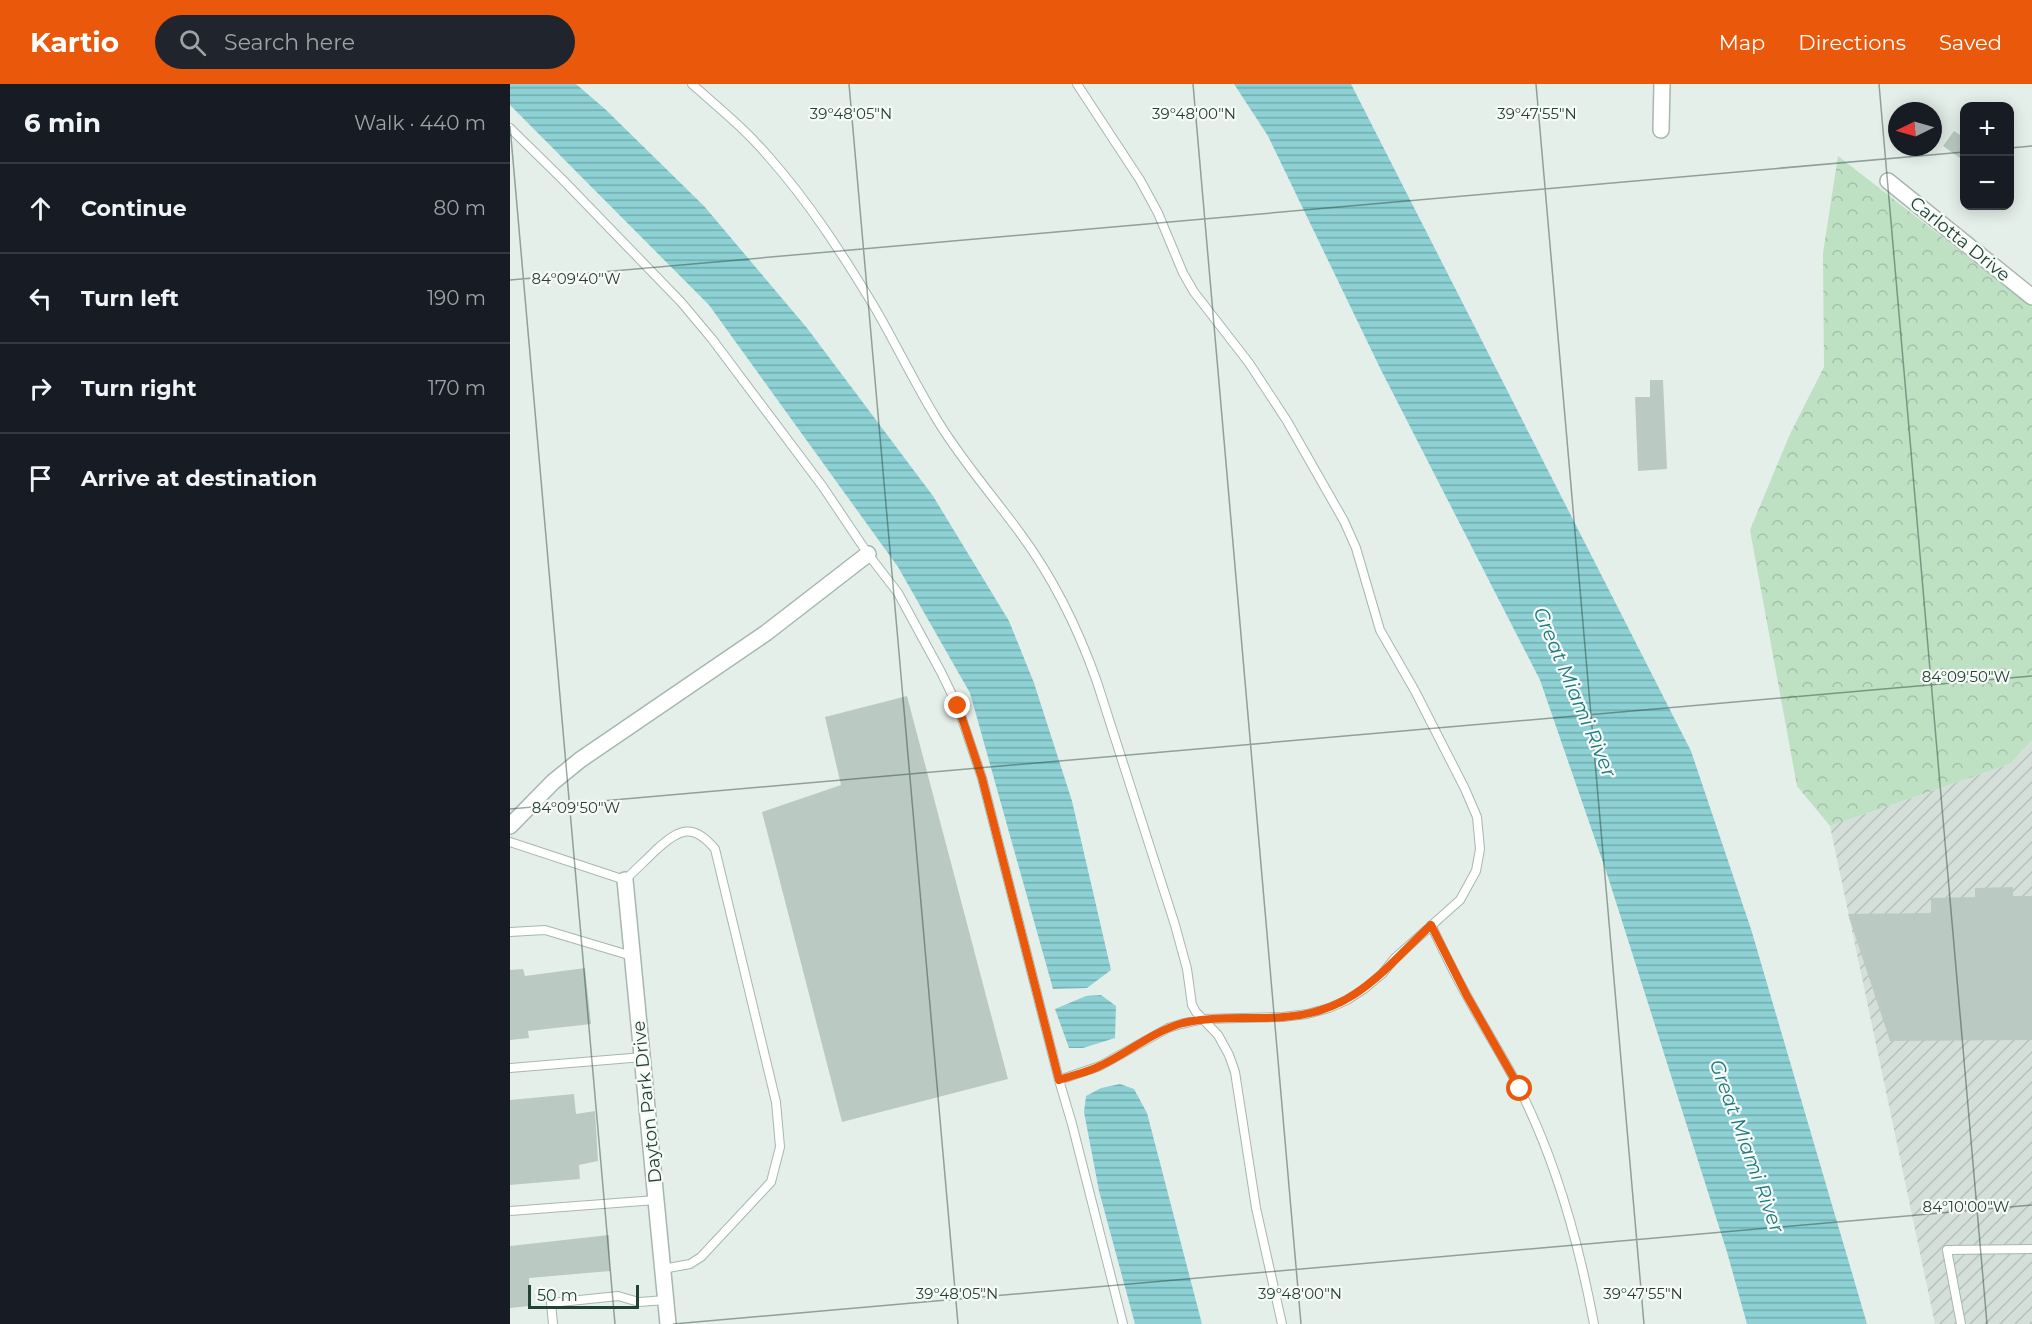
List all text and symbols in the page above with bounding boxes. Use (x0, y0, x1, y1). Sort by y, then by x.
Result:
search box (155, 15, 575, 69)
text: Kartio (30, 25, 119, 59)
icon: search (176, 26, 209, 59)
text: Search here (224, 29, 355, 56)
text: Map (1719, 30, 1765, 55)
text: Directions (1798, 30, 1906, 55)
text: Saved (1939, 30, 2002, 55)
north arrow (1888, 102, 1942, 156)
map controls (1960, 102, 2014, 210)
button: + (1960, 102, 2014, 156)
text: 39°48'05"N (810, 104, 892, 123)
text: 39°48'00"N (1152, 104, 1236, 123)
text: 39°47'55"N (1497, 104, 1577, 123)
text: 6 min (24, 107, 101, 139)
text: Walk · 440 m (354, 111, 486, 135)
button: − (1960, 156, 2014, 210)
icon: ahead (24, 192, 57, 225)
street label: Carlotta Drive (1905, 192, 2015, 286)
text: Continue (81, 195, 187, 222)
text: 80 m (434, 196, 486, 220)
text: 84°09'40"W (531, 269, 621, 288)
icon: left (24, 282, 57, 315)
text: Turn left (81, 285, 179, 312)
text: 190 m (427, 286, 486, 310)
icon: right (24, 372, 57, 405)
text: Turn right (81, 375, 196, 402)
text: 170 m (428, 376, 486, 400)
icon: arrive (24, 462, 57, 495)
text: Arrive at destination (81, 465, 317, 492)
water label: Great Miami River (1528, 603, 1622, 782)
text: 84°09'50"W (1922, 667, 2011, 686)
route end (944, 692, 970, 718)
text: 84°09'50"W (532, 798, 621, 817)
street label: Dayton Park Drive (628, 1020, 666, 1184)
water label: Great Miami River (1704, 1056, 1790, 1237)
route start (1506, 1075, 1532, 1101)
text: 84°10'00"W (1923, 1197, 2010, 1216)
scale bar (528, 1282, 639, 1310)
text: 39°48'05"N (916, 1284, 998, 1303)
text: 39°48'00"N (1258, 1284, 1342, 1303)
text: 39°47'55"N (1603, 1284, 1683, 1303)
text: 50 m (537, 1286, 578, 1305)

